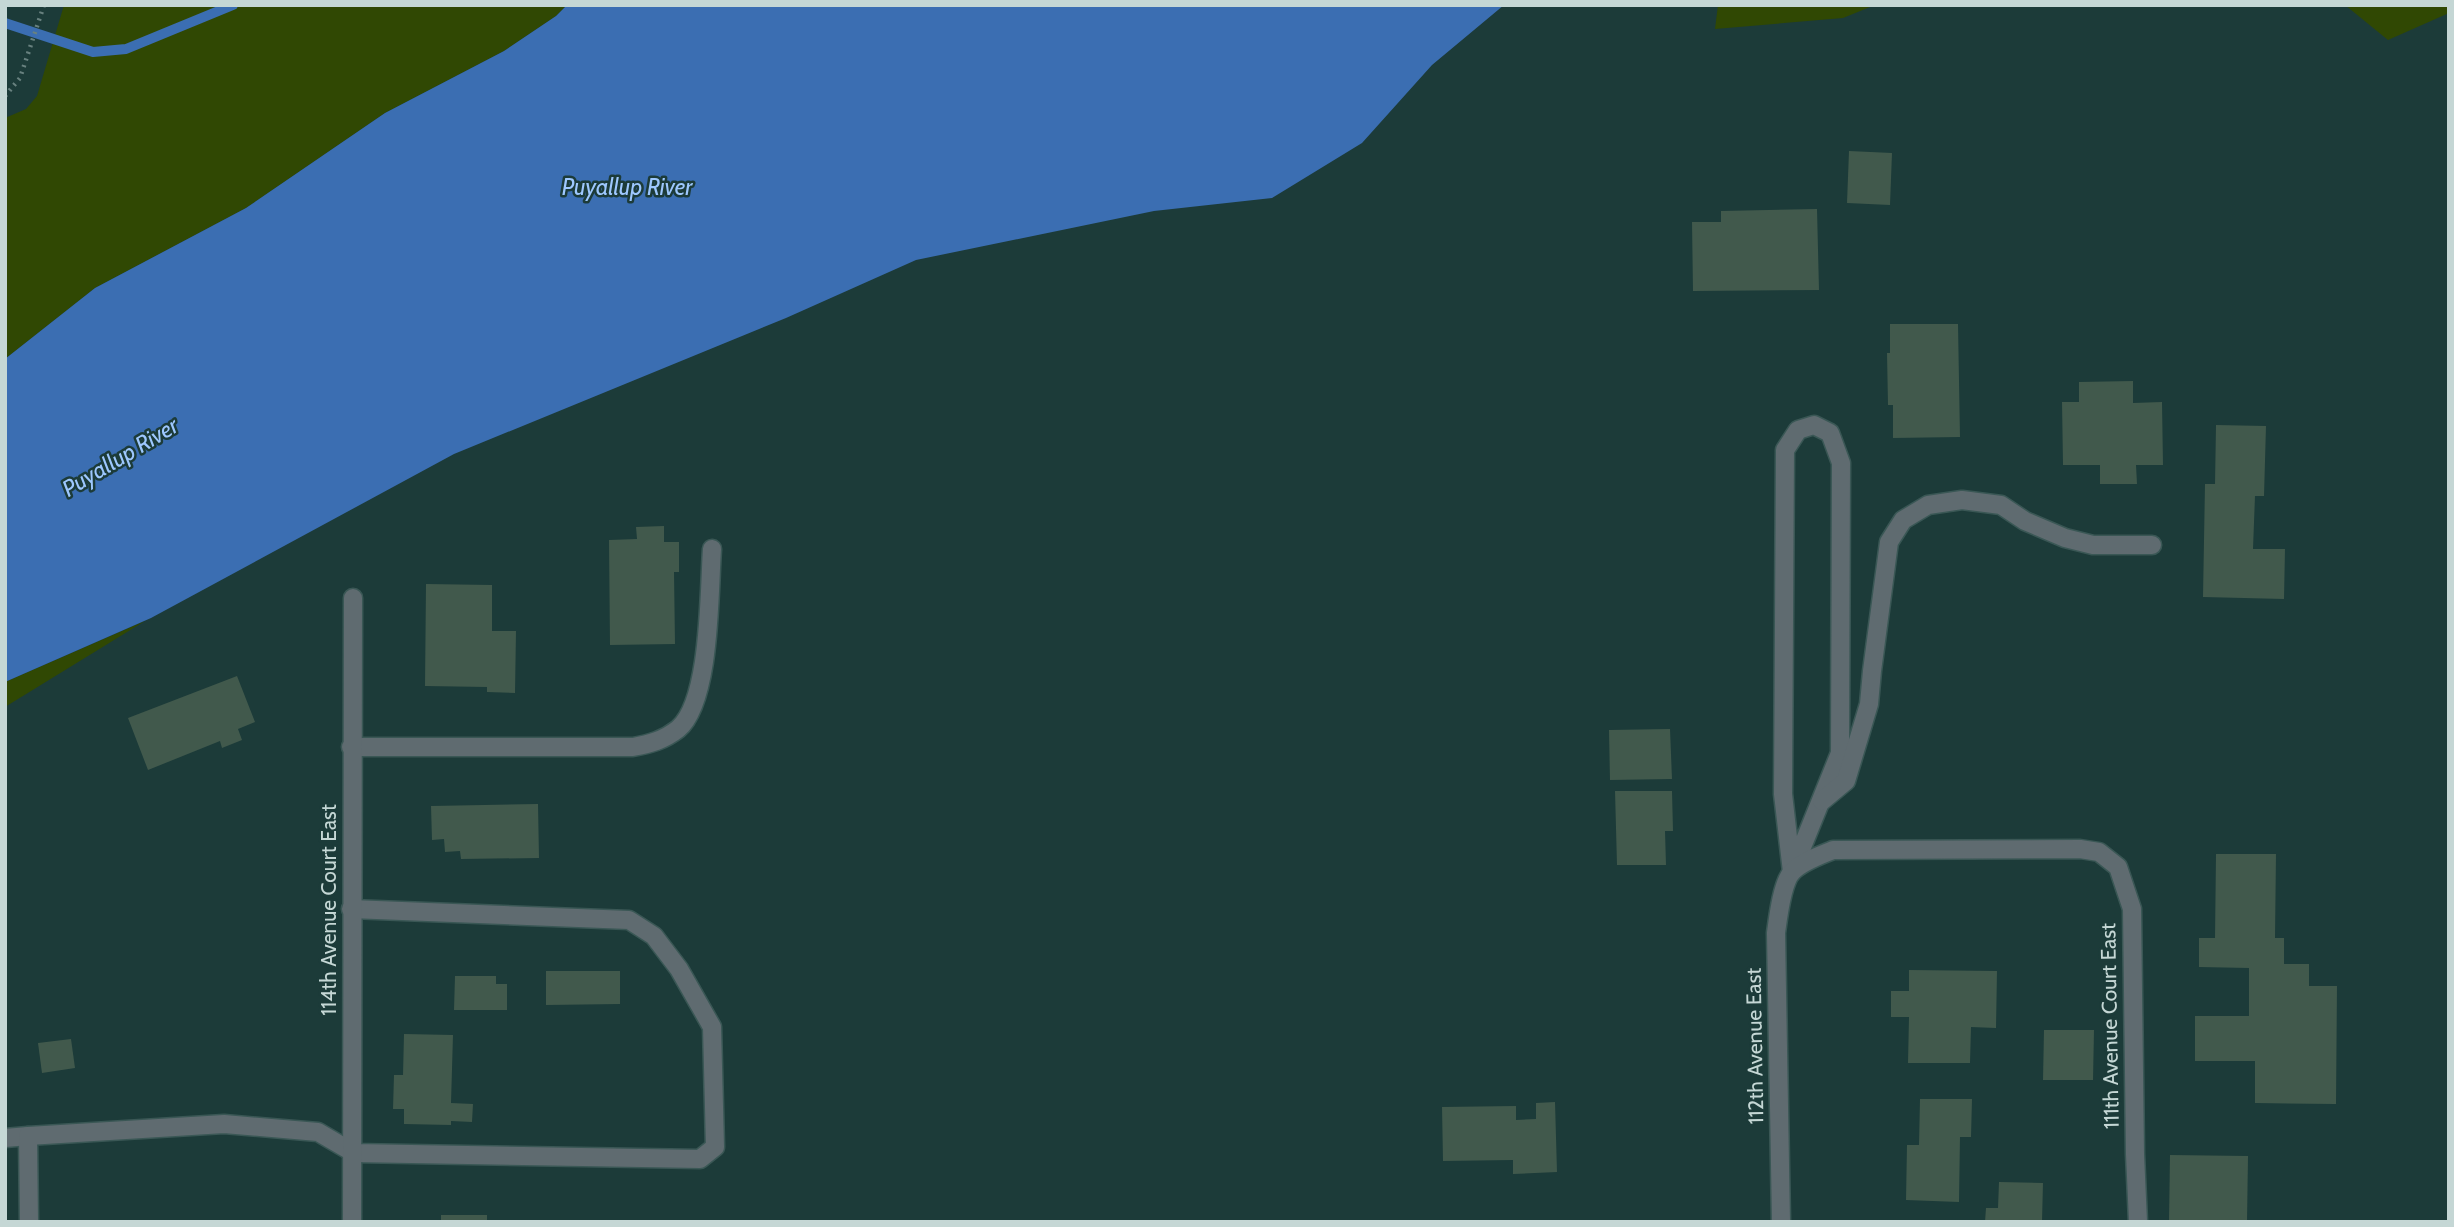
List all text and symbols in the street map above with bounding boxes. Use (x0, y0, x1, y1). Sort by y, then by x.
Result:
water label: Puyallup River (562, 173, 693, 201)
water label: Puyallup River (57, 411, 184, 503)
street label: 114th Avenue Court East (316, 804, 341, 1016)
street label: 111th Avenue Court East (2095, 923, 2124, 1129)
street label: 112th Avenue East (1741, 967, 1768, 1125)

